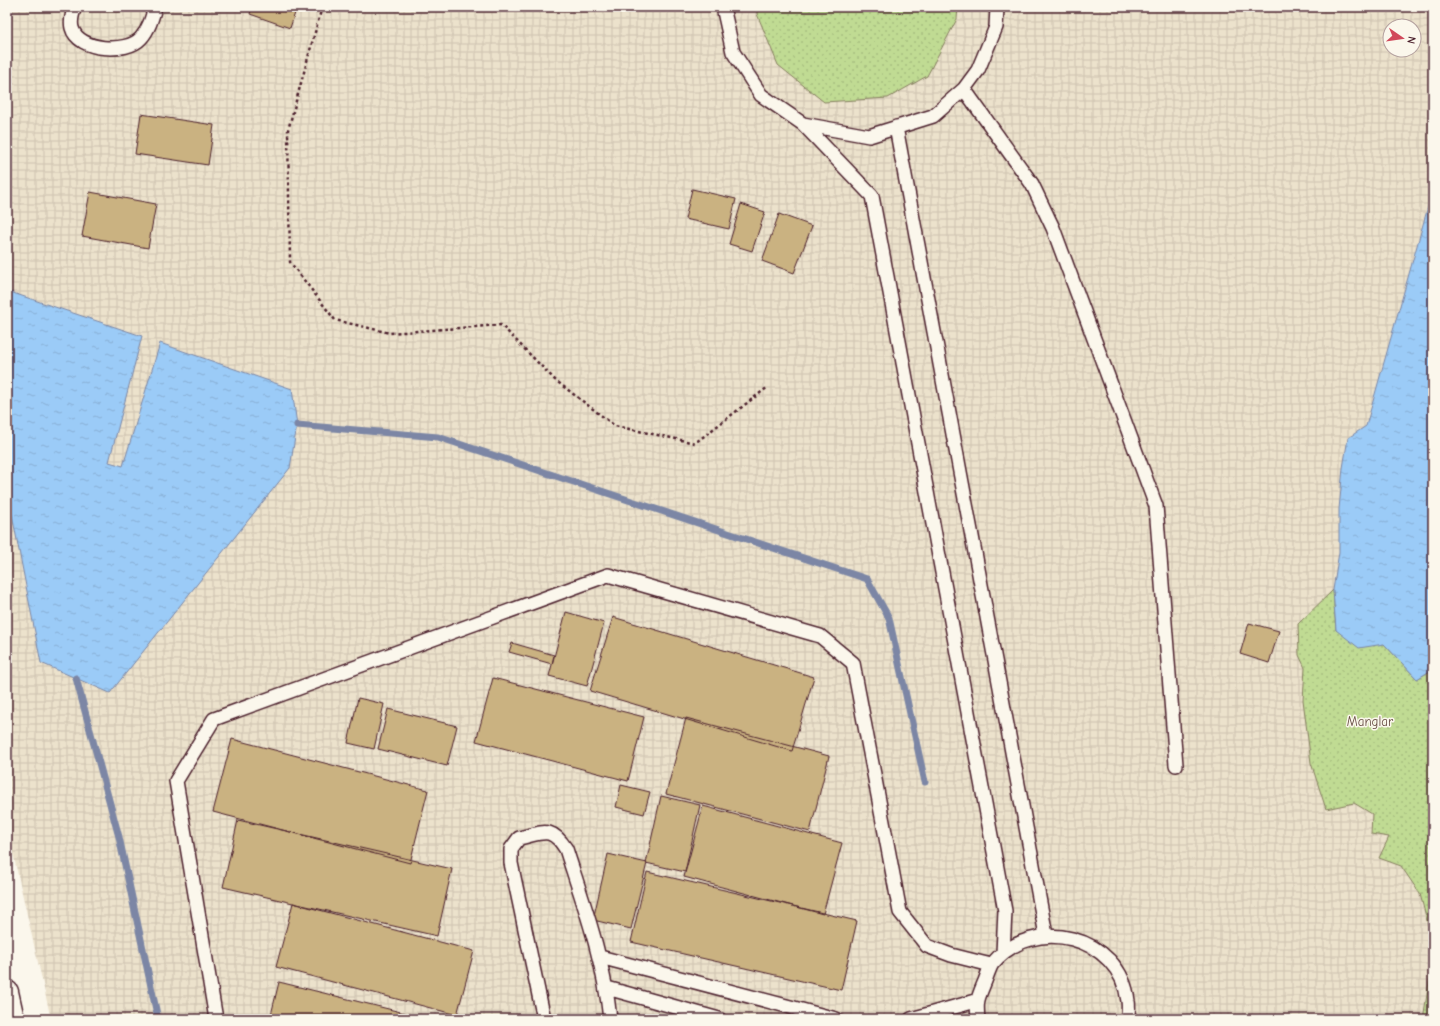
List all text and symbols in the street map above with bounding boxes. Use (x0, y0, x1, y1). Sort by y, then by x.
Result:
north arrow (1382, 18, 1422, 58)
text: N (1404, 35, 1418, 45)
park label: Manglar (1347, 714, 1394, 729)

